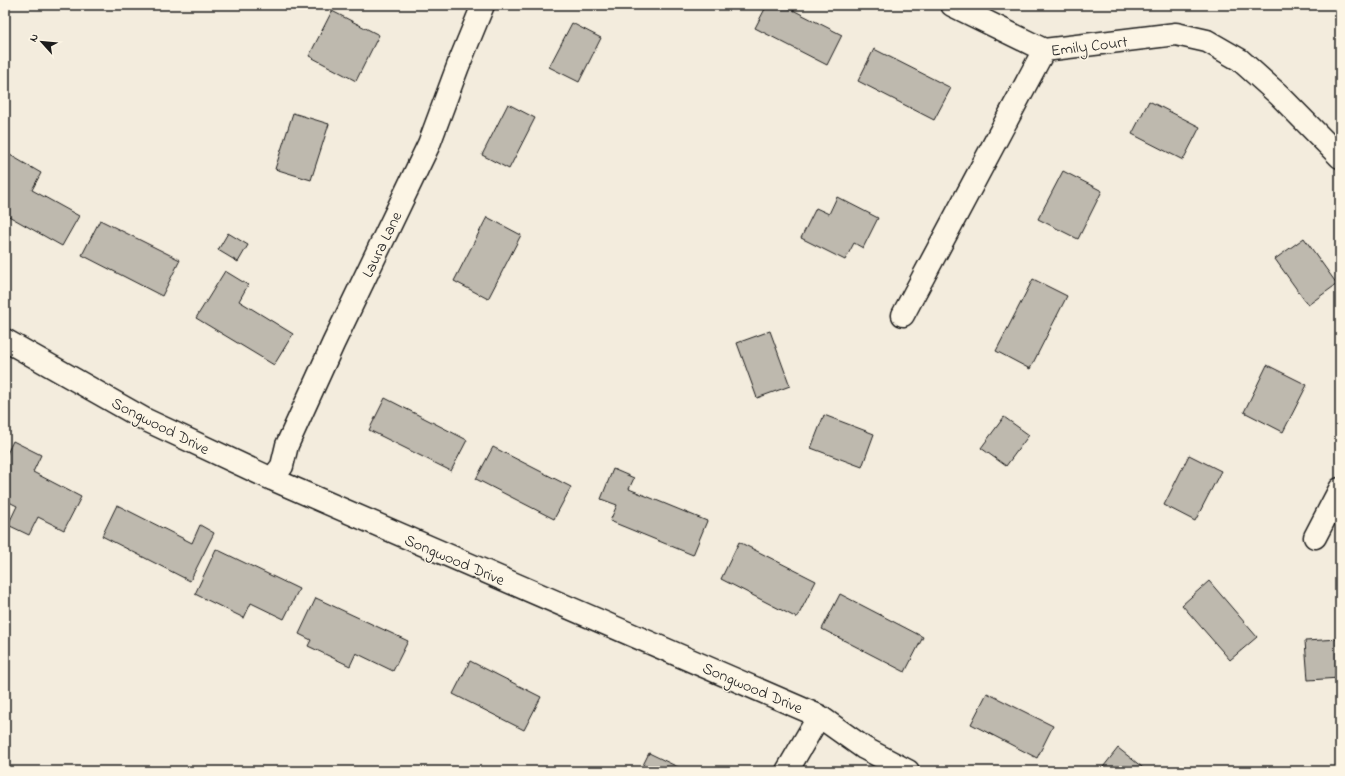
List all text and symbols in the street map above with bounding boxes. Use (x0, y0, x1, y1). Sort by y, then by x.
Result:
north arrow (22, 22, 62, 62)
street label: Emily Court (1050, 30, 1130, 64)
text: N (25, 31, 43, 45)
street label: Laura Lane (356, 207, 409, 282)
street label: Songwood Drive (107, 392, 214, 462)
street label: Songwood Drive (400, 529, 509, 593)
street label: Songwood Drive (698, 657, 807, 721)

